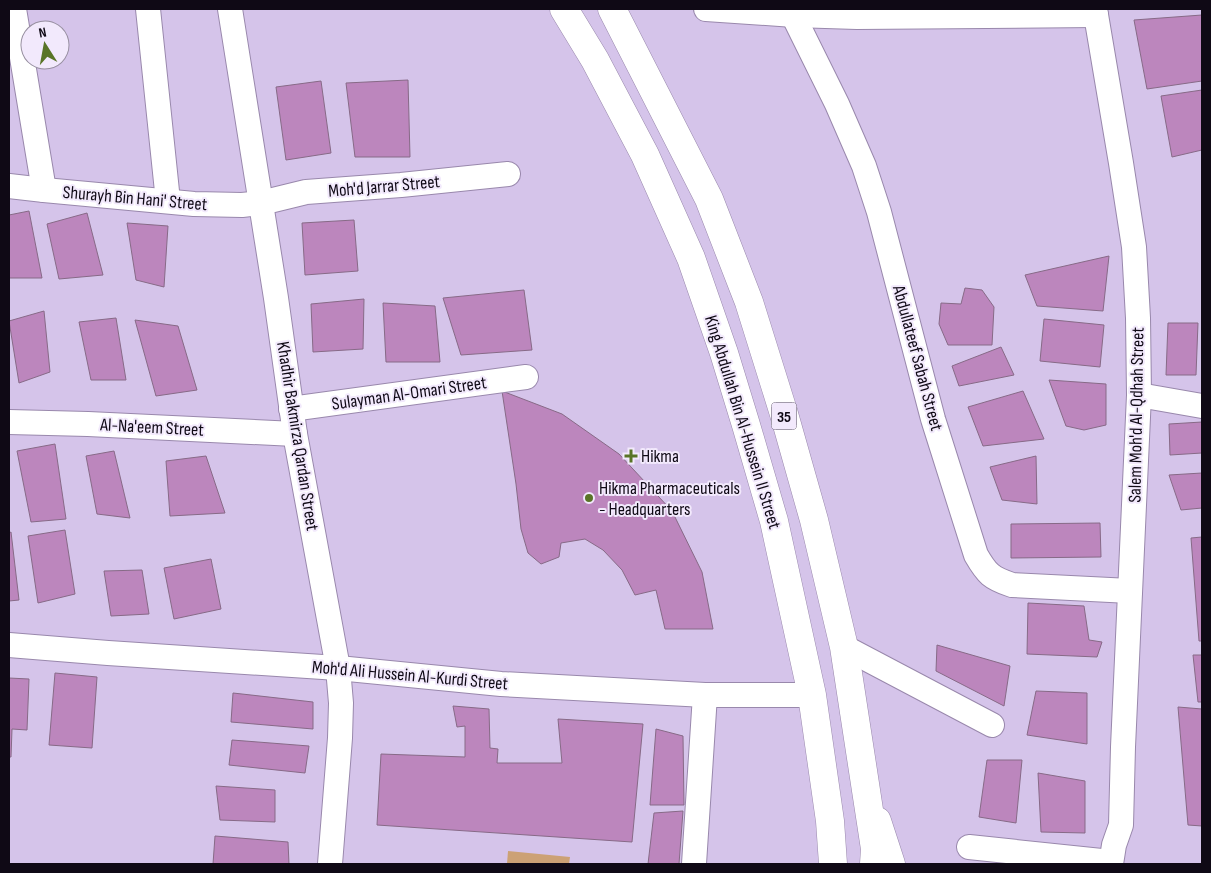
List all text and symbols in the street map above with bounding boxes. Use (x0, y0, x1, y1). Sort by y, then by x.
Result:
north arrow (20, 20, 70, 70)
text: N (37, 24, 48, 42)
street label: Moh'd Jarrar Street (327, 171, 441, 202)
street label: Shurayh Bin Hani' Street (62, 182, 209, 215)
street label: Abdullateef Sabah Street (888, 282, 947, 434)
street label: King Abdullah Bin Al-Hussein II Street (700, 313, 785, 532)
street label: Salem Moh'd Al-Qdhah Street (1124, 327, 1149, 503)
street label: Khadhir Bakmirza Qardan Street (272, 340, 323, 533)
street label: Sulayman Al-Omari Street (330, 372, 488, 415)
road number: 35 (772, 402, 796, 430)
street label: Al-Na'eem Street (99, 414, 205, 441)
place label: Hikma (641, 446, 679, 467)
marker: Hikma (625, 450, 637, 462)
place label: Hikma Pharmaceuticals - Headquarters (599, 478, 740, 520)
marker: Hikma Pharmaceuticals - Headquarters (583, 492, 595, 504)
street label: Moh'd Ali Hussein Al-Kurdi Street (311, 656, 509, 695)

